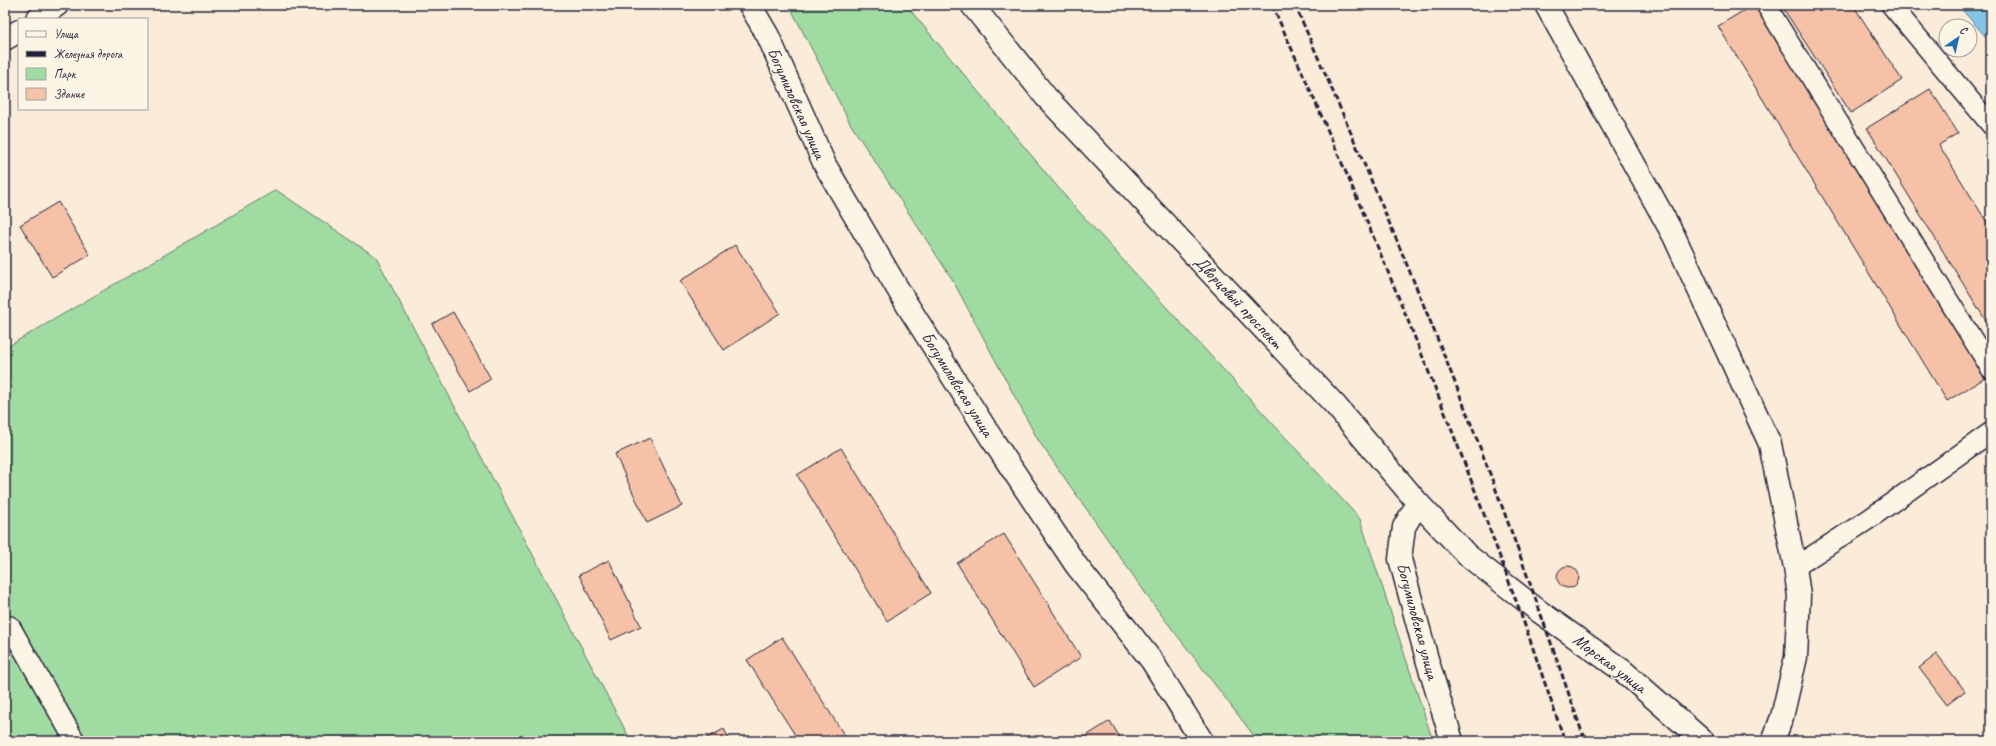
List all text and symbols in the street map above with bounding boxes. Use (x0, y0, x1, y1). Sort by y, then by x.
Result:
legend (18, 18, 148, 110)
north arrow (1938, 18, 1978, 58)
text: С (1957, 22, 1971, 38)
text: Улица (54, 26, 79, 42)
street label: Богумиловская улица (763, 44, 831, 164)
text: Железная дорога (54, 46, 123, 62)
text: Парк (54, 66, 77, 82)
text: Здание (54, 86, 85, 102)
street label: Дворцовый проспект (1190, 251, 1287, 354)
street label: Богумиловская улица (917, 328, 999, 442)
street label: Богумиловская улица (1392, 561, 1444, 684)
street label: Морская улица (1569, 629, 1652, 699)

